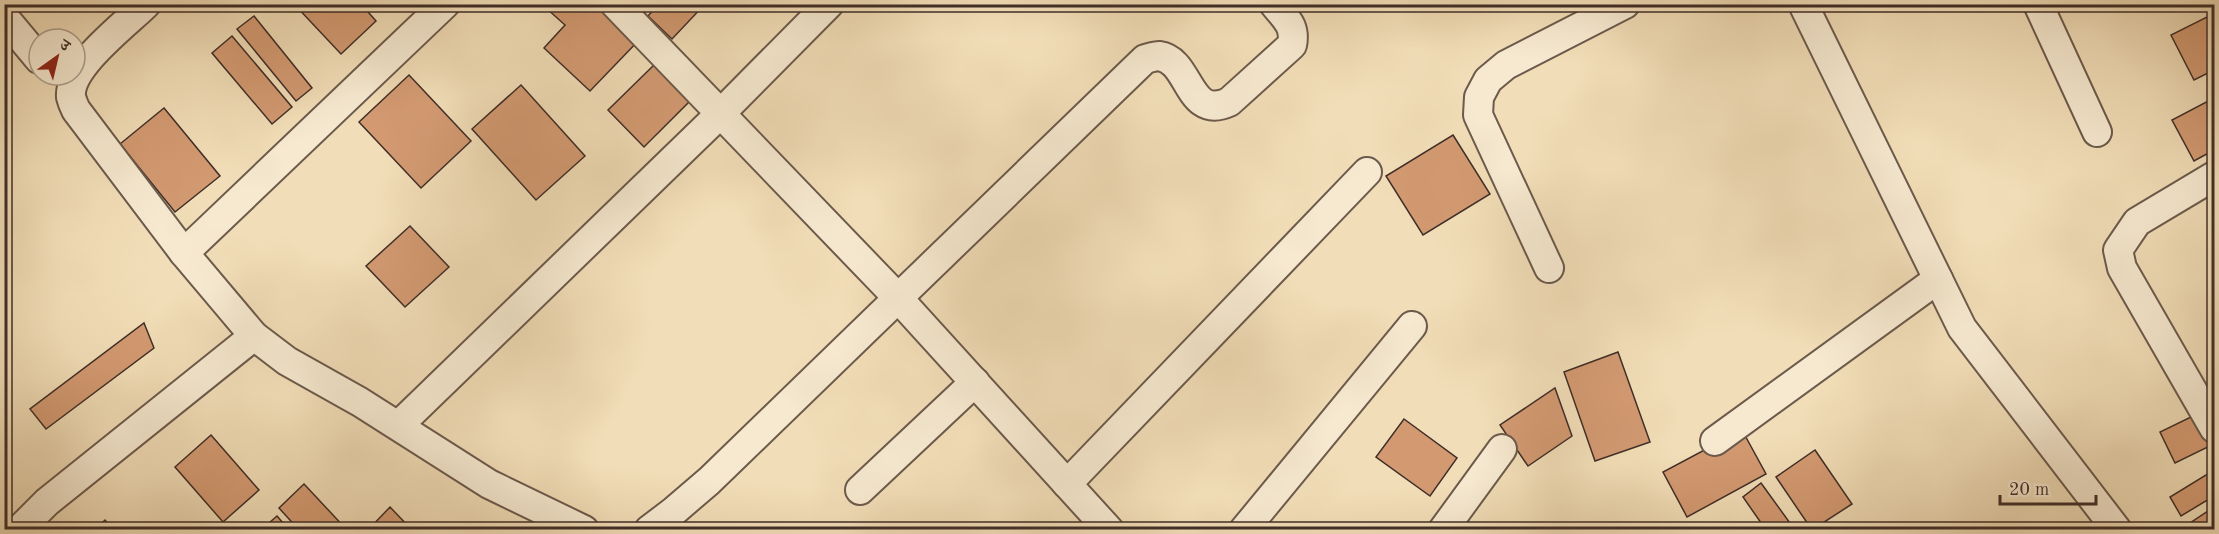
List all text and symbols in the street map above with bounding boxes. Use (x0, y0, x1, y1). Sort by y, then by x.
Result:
north arrow (27, 27, 87, 87)
text: उ (56, 37, 74, 56)
scale bar (2000, 468, 2096, 506)
text: 20 m (2009, 481, 2049, 499)

